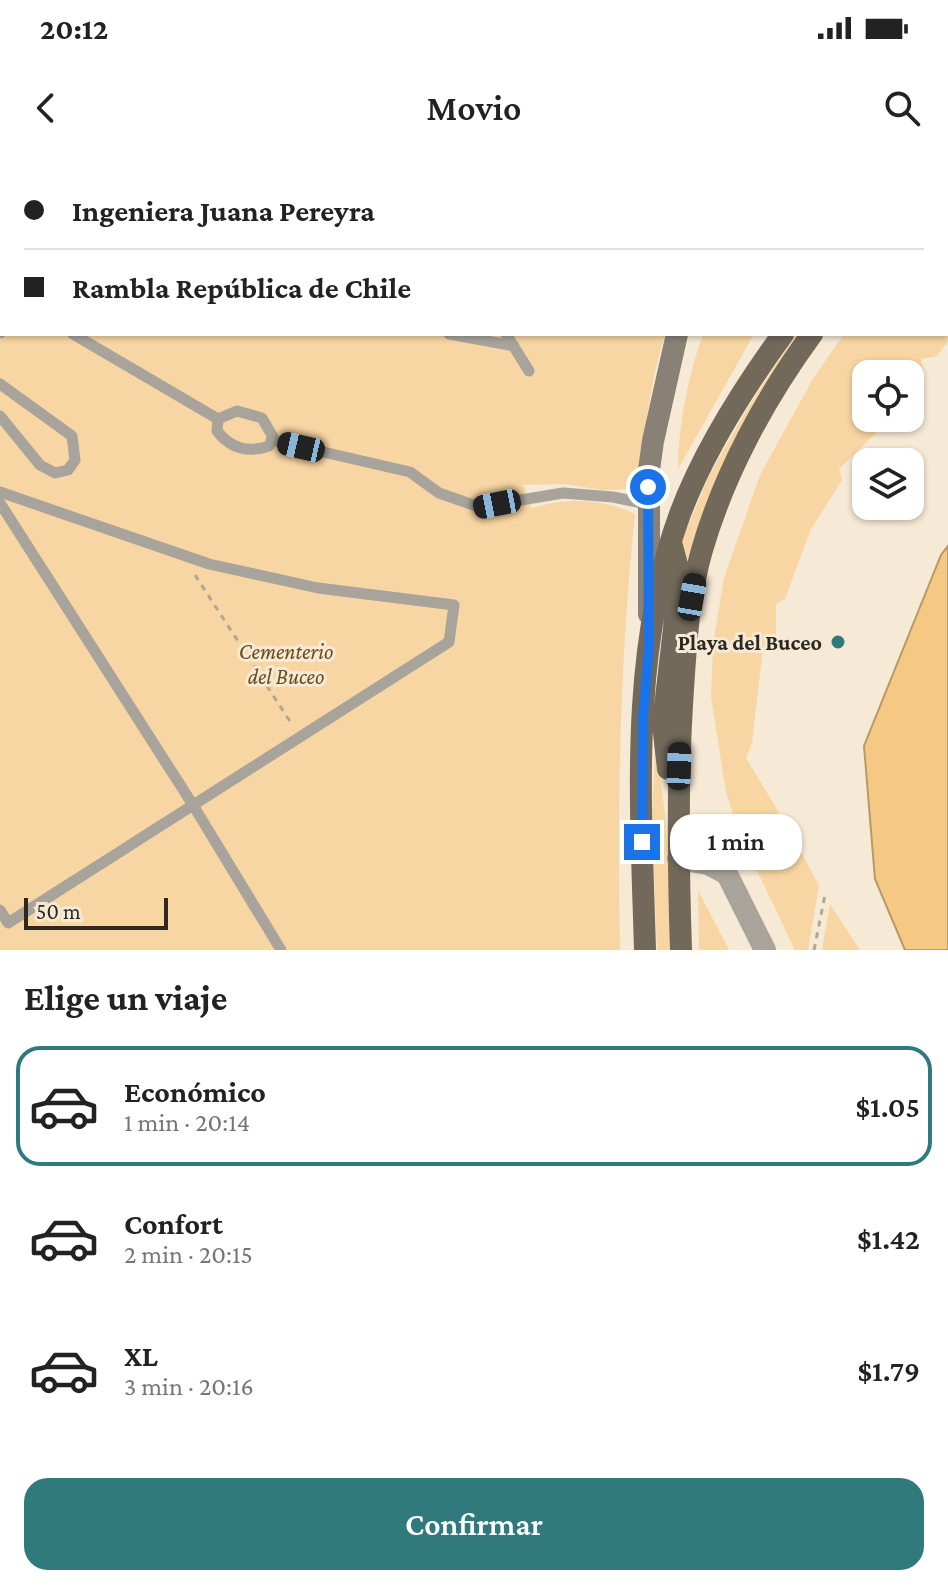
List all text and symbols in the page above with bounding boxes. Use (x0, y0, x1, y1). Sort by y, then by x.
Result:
text: 20:12 (40, 12, 108, 45)
icon: back (24, 86, 68, 130)
icon: search (880, 86, 924, 130)
text: Movio (427, 88, 521, 128)
text: Ingeniera Juana Pereyra (72, 194, 375, 227)
text: Rambla República de Chile (72, 271, 411, 304)
map controls (852, 360, 924, 520)
button: locate (852, 360, 924, 432)
car (275, 430, 327, 464)
button: layers (852, 448, 924, 520)
route start (630, 469, 666, 505)
car (471, 488, 523, 520)
car (676, 571, 708, 623)
place label: Playa del Buceo (678, 630, 822, 655)
marker: Playa del Buceo (829, 633, 847, 651)
park label: Cementerio del Buceo (239, 639, 333, 689)
car (666, 742, 692, 790)
callout: 1 min (670, 814, 802, 870)
route end (624, 824, 660, 860)
text: 1 min (707, 827, 765, 856)
scale bar (24, 894, 168, 930)
text: 50 m (36, 899, 81, 924)
text: Elige un viaje (24, 978, 227, 1018)
icon: car (28, 1070, 100, 1142)
text: Económico (124, 1075, 266, 1108)
text: $1.05 (855, 1090, 920, 1123)
text: 1 min · 20:14 (124, 1108, 250, 1137)
icon: car (28, 1202, 100, 1274)
text: Confort (124, 1207, 223, 1240)
text: $1.42 (857, 1222, 920, 1255)
text: 2 min · 20:15 (124, 1240, 253, 1269)
icon: car (28, 1334, 100, 1406)
text: XL (124, 1339, 158, 1372)
text: $1.79 (858, 1354, 920, 1387)
text: 3 min · 20:16 (124, 1372, 254, 1401)
button: Confirmar (24, 1478, 924, 1570)

